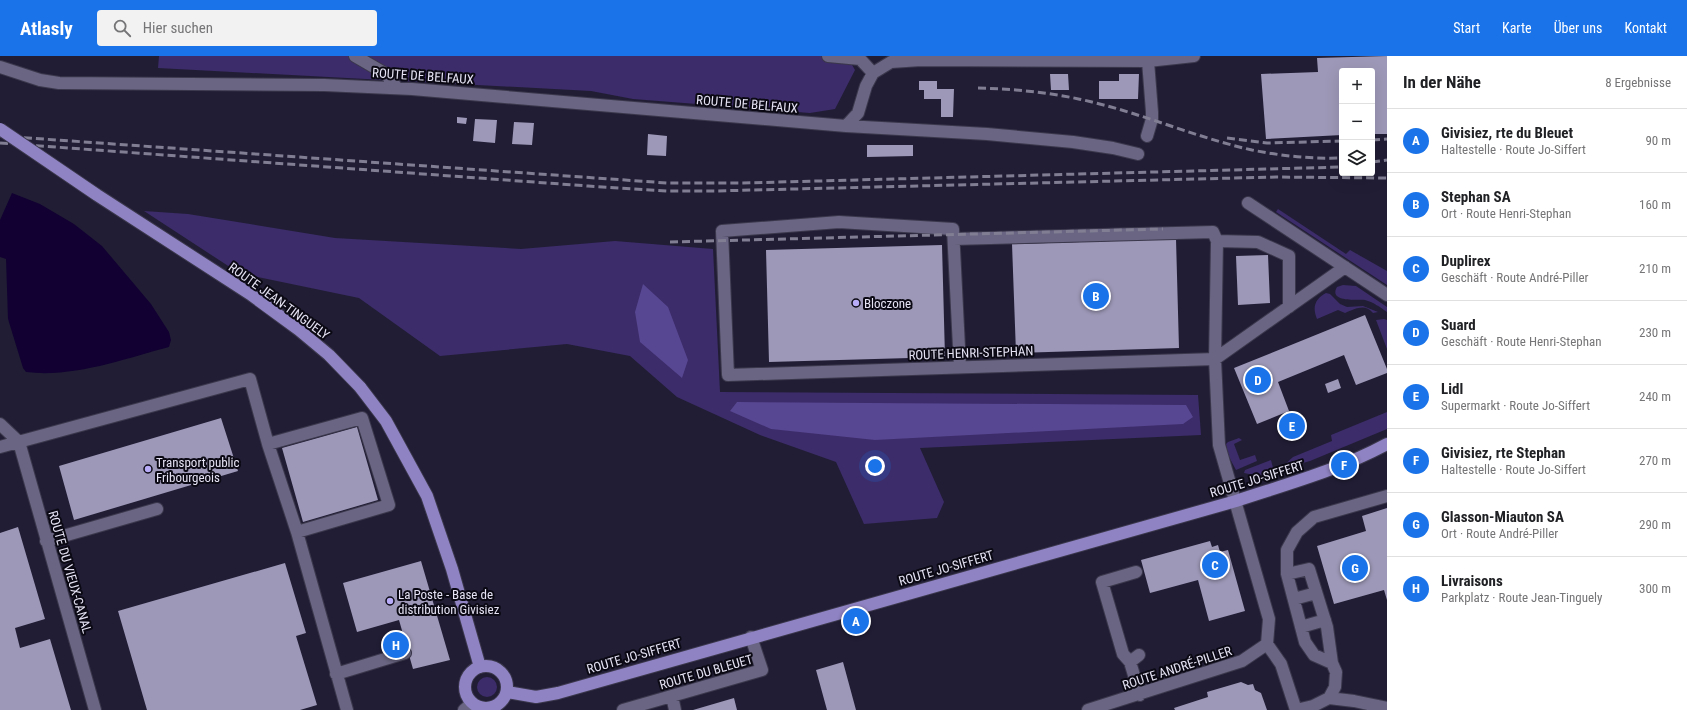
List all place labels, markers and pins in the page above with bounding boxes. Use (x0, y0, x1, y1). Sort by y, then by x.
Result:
pin: B (1083, 281, 1109, 311)
place label: Bloczone (864, 296, 911, 311)
marker: Bloczone (851, 298, 861, 308)
pin: D (1245, 365, 1271, 395)
pin: E (1279, 411, 1305, 441)
pin: F (1331, 450, 1357, 480)
place label: Transport public Fribourgeois (156, 455, 240, 485)
marker: Transport public Fribourgeois (143, 464, 153, 474)
pin: C (1202, 550, 1228, 580)
pin: G (1342, 553, 1368, 583)
place label: La Poste - Base de distribution Givisiez (398, 587, 500, 617)
marker: La Poste - Base de distribution Givisiez (385, 596, 395, 606)
pin: A (843, 606, 869, 636)
pin: H (383, 630, 409, 660)

